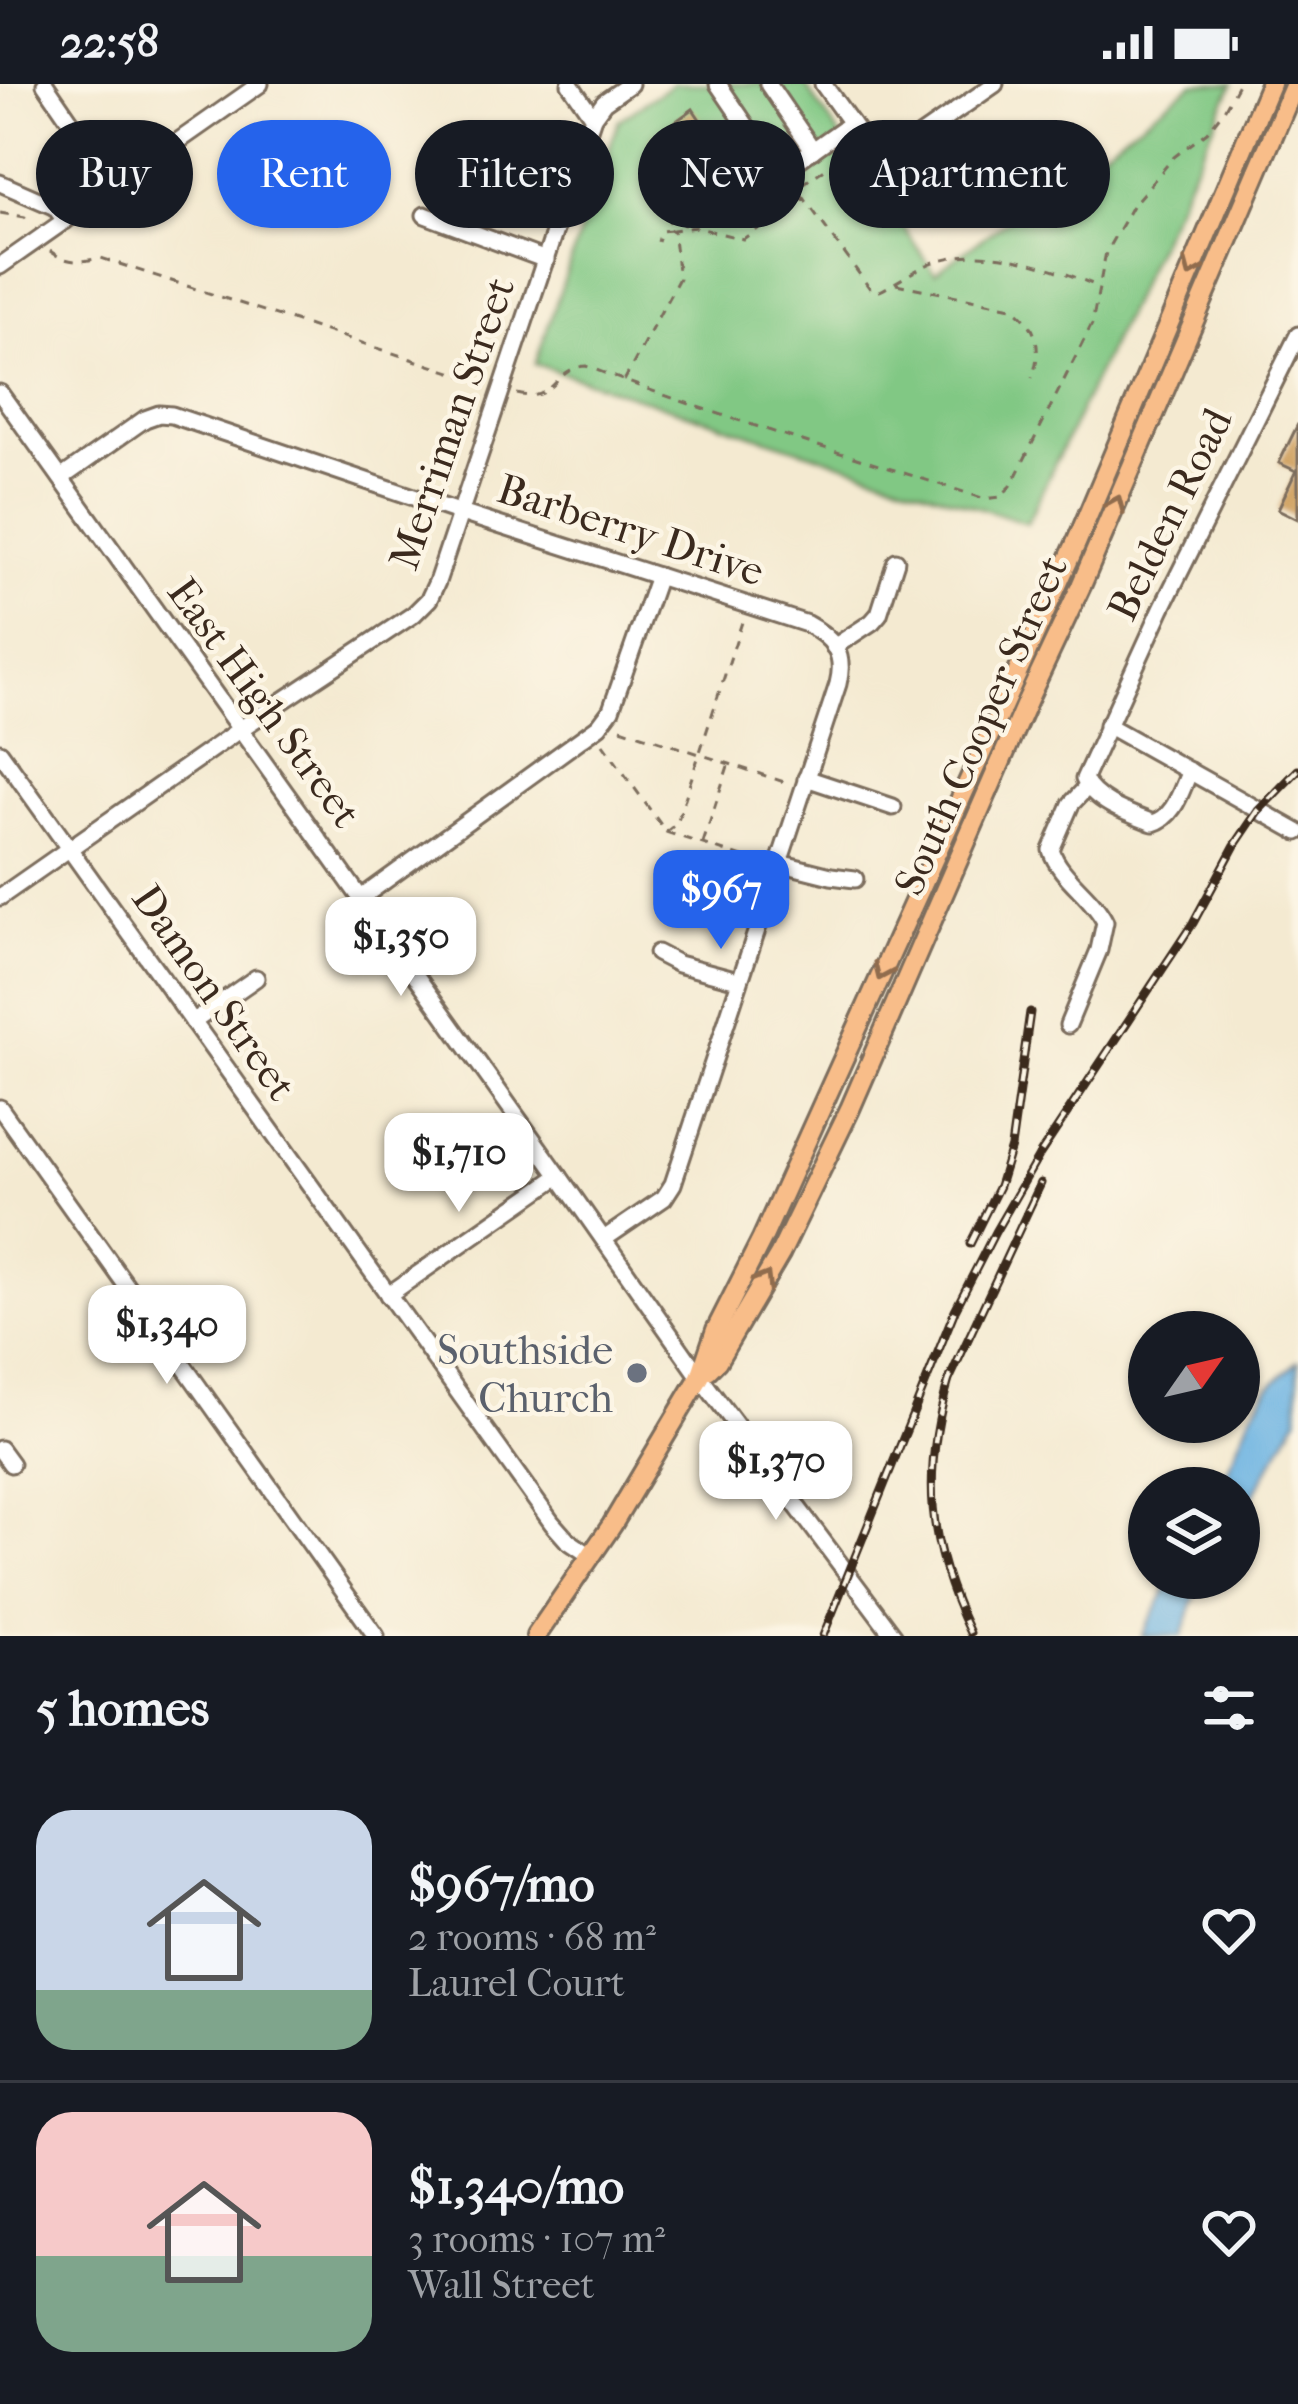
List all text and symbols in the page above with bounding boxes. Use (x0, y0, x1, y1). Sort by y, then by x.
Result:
text: 22:58 (60, 16, 159, 69)
chip: Buy (36, 120, 193, 228)
chip: Rent (217, 120, 391, 228)
chip: Filters (415, 120, 614, 228)
chip: New (638, 120, 805, 228)
chip: Apartment (829, 120, 1110, 228)
one-way arrow (1182, 258, 1206, 279)
street label: Merriman Street (380, 271, 525, 576)
street label: Belden Road (1098, 400, 1243, 629)
street label: Barberry Drive (491, 464, 770, 597)
one-way arrow (1101, 495, 1125, 517)
street label: South Cooper Street (885, 548, 1078, 903)
street label: East High Street (157, 569, 371, 837)
pin: $967 (650, 850, 792, 952)
text: $967 (680, 866, 762, 912)
street label: Damon Street (122, 876, 306, 1110)
pin: $1,350 (303, 897, 499, 999)
text: $1,350 (352, 913, 450, 959)
one-way arrow (872, 960, 896, 981)
pin: $1,710 (361, 1113, 557, 1215)
text: $1,710 (411, 1129, 507, 1175)
one-way arrow (750, 1271, 773, 1293)
pin: $1,340 (69, 1285, 265, 1387)
text: $1,340 (115, 1301, 219, 1347)
north arrow (1128, 1311, 1260, 1443)
map controls (1128, 1311, 1260, 1599)
place label: Southside Church (437, 1326, 613, 1423)
marker: Southside Church (624, 1360, 650, 1386)
pin: $1,370 (678, 1421, 874, 1523)
text: $1,370 (726, 1437, 826, 1483)
button: layers (1128, 1467, 1260, 1599)
icon: filters (1196, 1675, 1262, 1741)
text: 5 homes (36, 1678, 209, 1738)
text: $967/mo (408, 1854, 595, 1914)
icon: home (132, 1858, 276, 2002)
icon: heart (1196, 1897, 1262, 1963)
text: 2 rooms · 68 m² (408, 1914, 656, 1960)
text: Laurel Court (408, 1960, 625, 2006)
text: $1,340/mo (408, 2156, 624, 2216)
icon: home (132, 2160, 276, 2304)
icon: heart (1196, 2199, 1262, 2265)
text: 3 rooms · 107 m² (408, 2216, 665, 2262)
text: Wall Street (408, 2262, 595, 2308)

